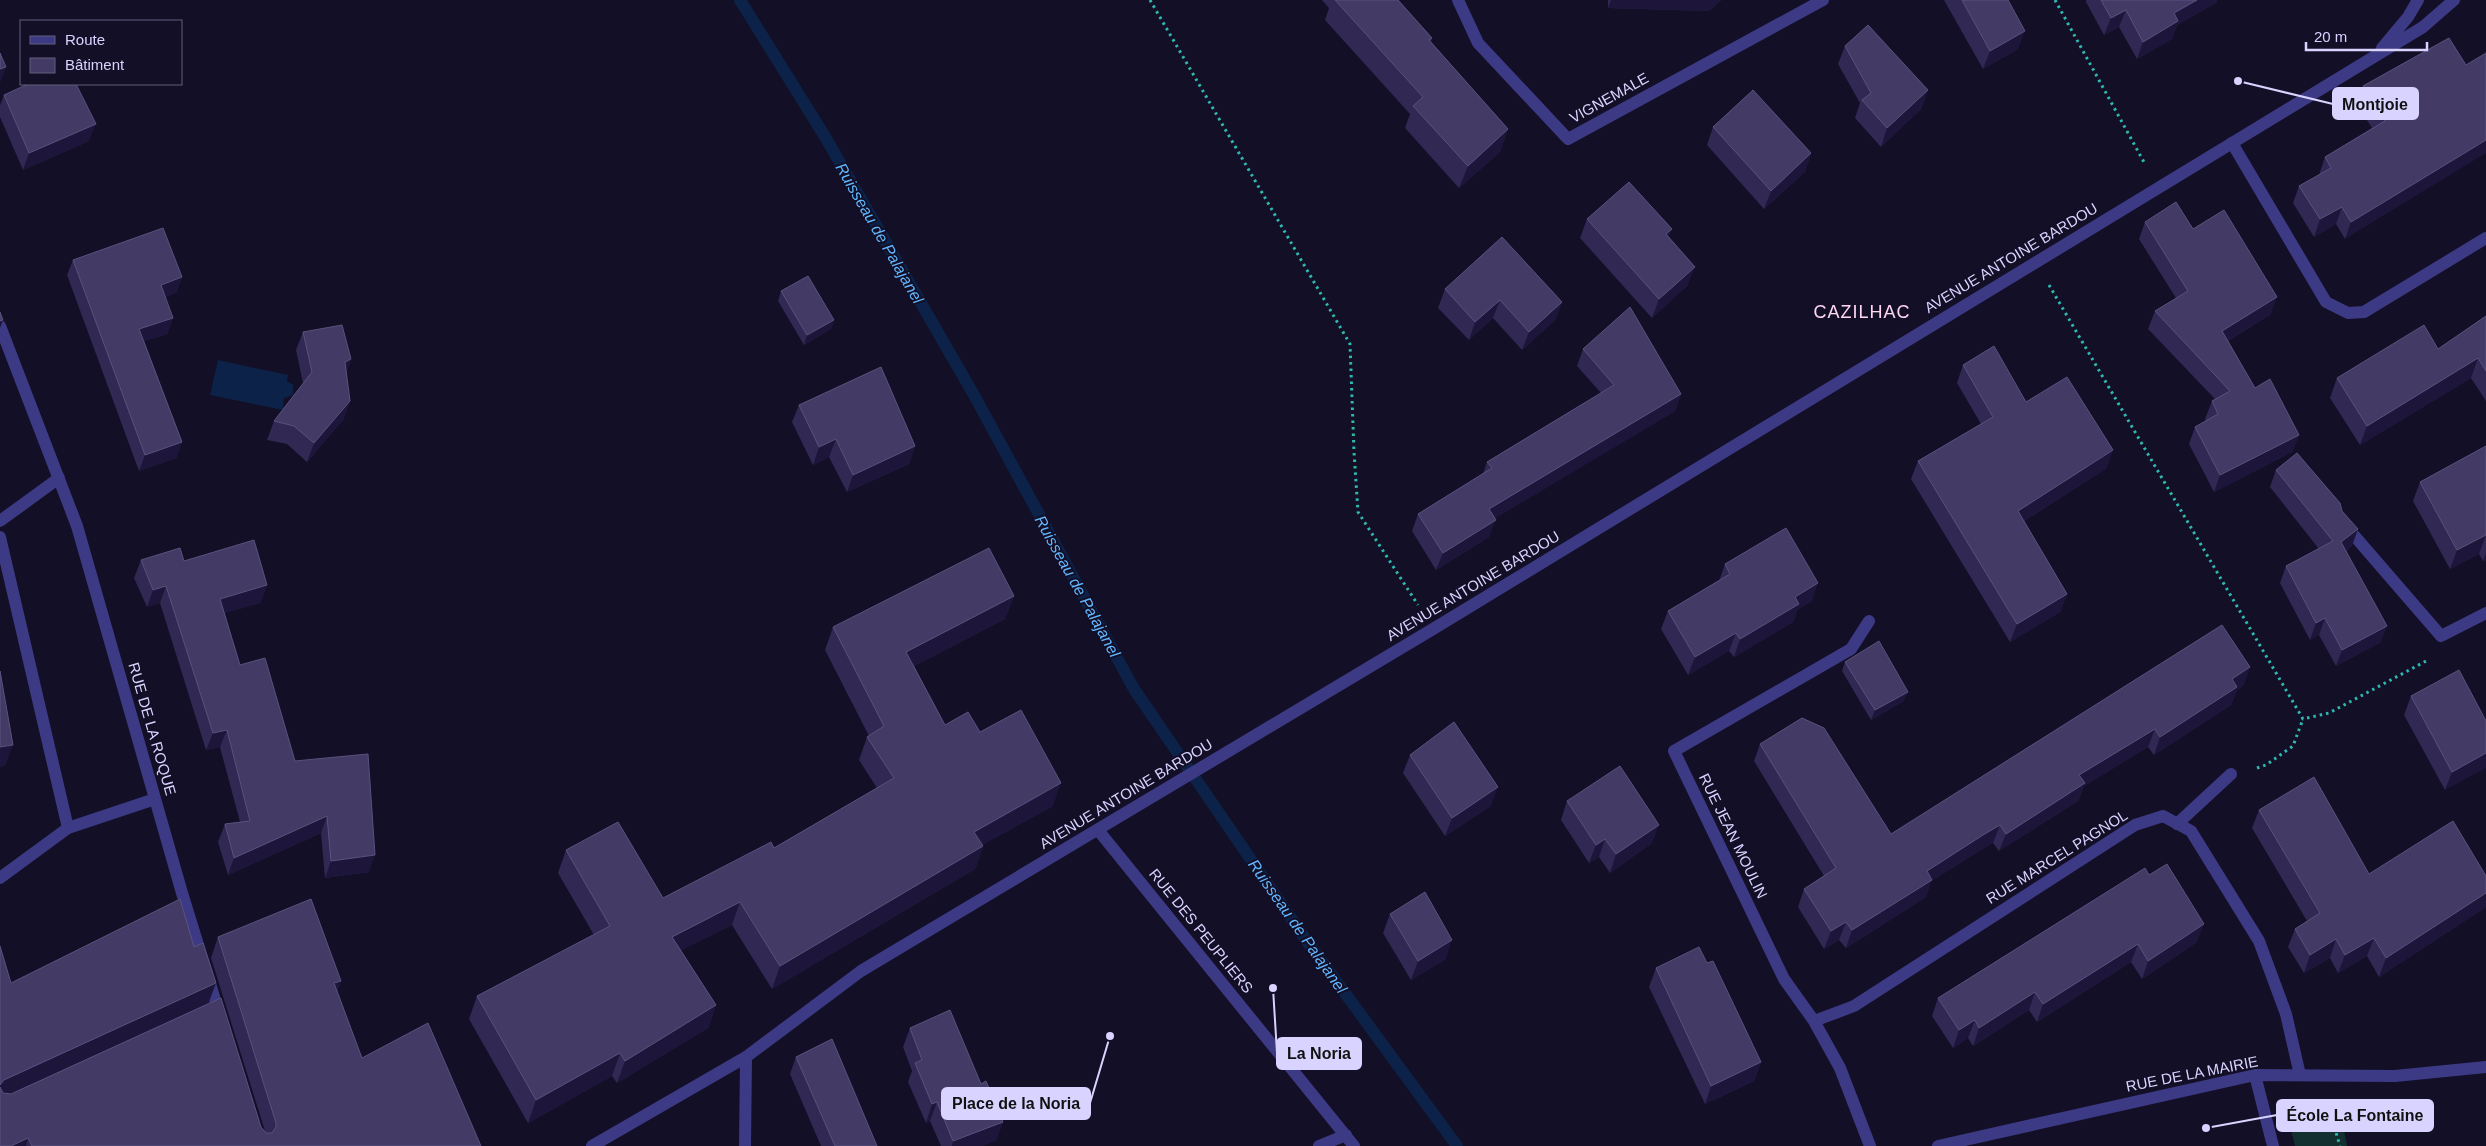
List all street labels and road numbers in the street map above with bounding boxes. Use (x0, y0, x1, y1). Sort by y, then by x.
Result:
street label: VIGNEMALE (1566, 69, 1651, 126)
street label: AVENUE ANTOINE BARDOU (1921, 199, 2100, 316)
street label: AVENUE ANTOINE BARDOU (1383, 527, 1562, 644)
street label: RUE DE LA ROQUE (125, 660, 180, 797)
street label: AVENUE ANTOINE BARDOU (1036, 735, 1215, 852)
street label: RUE JEAN MOULIN (1696, 771, 1771, 901)
street label: RUE MARCEL PAGNOL (1983, 806, 2131, 907)
street label: RUE DES PEUPLIERS (1146, 865, 1257, 996)
street label: RUE DE LA MAIRIE (2124, 1052, 2259, 1095)

